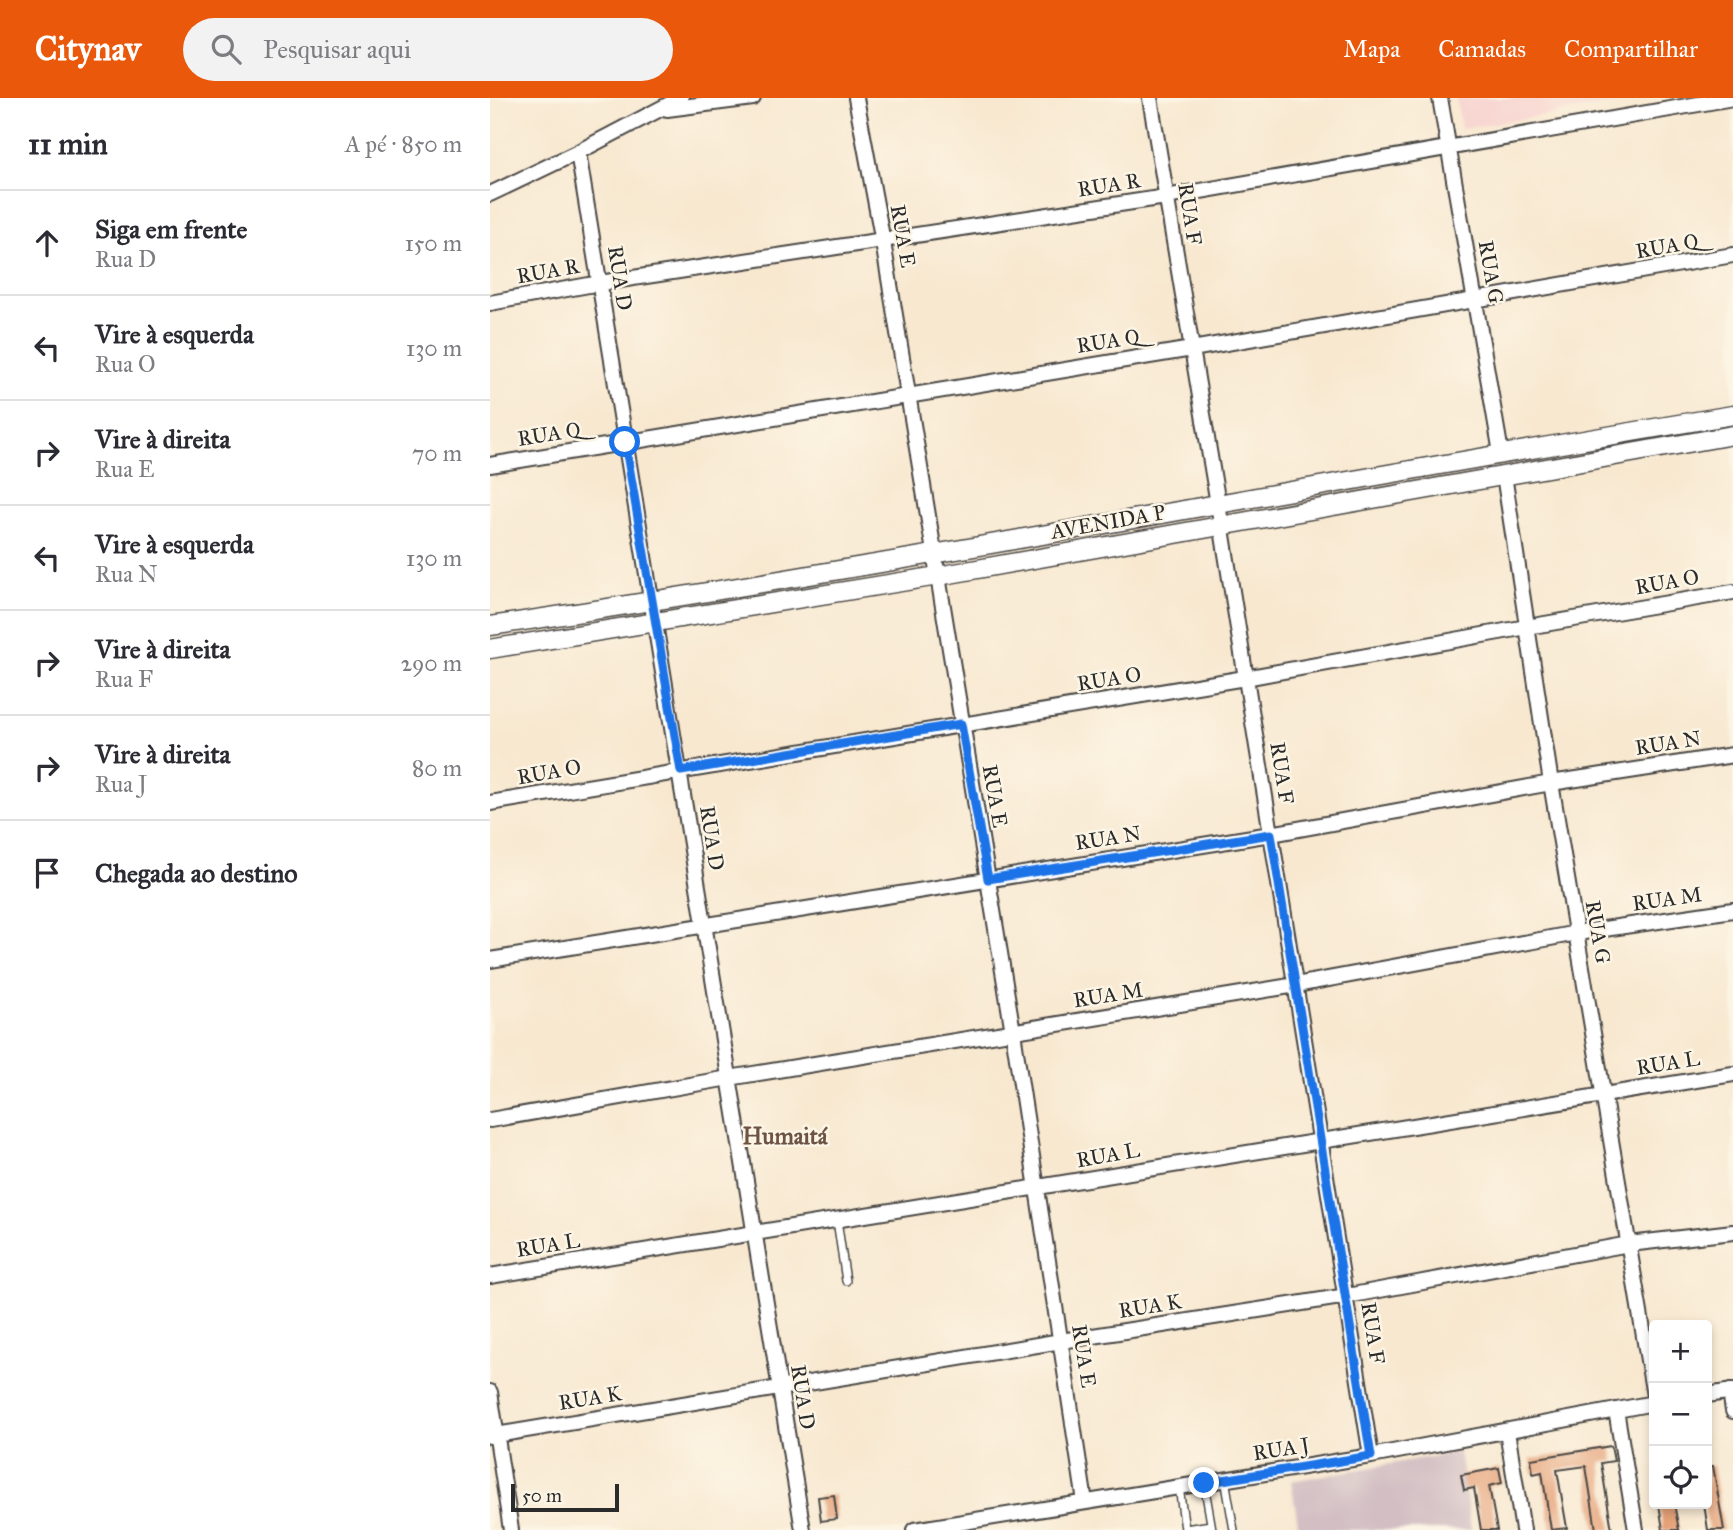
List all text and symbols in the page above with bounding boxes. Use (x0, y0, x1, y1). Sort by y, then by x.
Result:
search box (183, 18, 673, 81)
text: Citynav (35, 29, 141, 69)
icon: search (207, 30, 245, 68)
text: Pesquisar aqui (263, 33, 411, 65)
text: Mapa (1343, 34, 1400, 64)
text: Camadas (1438, 34, 1526, 64)
text: Compartilhar (1564, 34, 1698, 64)
text: 11 min (28, 126, 108, 162)
text: A pé · 850 m (345, 130, 462, 158)
street label: RUA R (1076, 167, 1144, 203)
street label: RUA F (1172, 181, 1208, 247)
street label: RUA E (885, 202, 921, 270)
text: Siga em frente (95, 213, 247, 245)
icon: ahead (28, 224, 66, 262)
street label: RUA Q (1634, 225, 1715, 264)
text: 150 m (405, 229, 462, 257)
street label: RUA G (1473, 238, 1509, 306)
street label: RUA D (602, 244, 638, 312)
text: Rua D (95, 245, 156, 273)
street label: RUA R (515, 252, 583, 289)
text: Vire à esquerda (95, 318, 254, 350)
street label: RUA Q (1075, 321, 1156, 359)
icon: left (28, 329, 66, 367)
text: 130 m (406, 334, 462, 362)
text: Rua O (95, 350, 155, 378)
street label: RUA Q (516, 414, 597, 452)
text: Vire à direita (95, 423, 231, 455)
route start (609, 426, 640, 457)
icon: right (28, 434, 66, 472)
text: 70 m (412, 439, 462, 467)
text: Rua E (95, 455, 154, 483)
street label: AVENIDA P (1048, 499, 1167, 545)
text: Vire à esquerda (95, 528, 254, 560)
icon: left (28, 539, 66, 577)
text: 130 m (406, 544, 462, 572)
text: Rua N (95, 560, 157, 588)
street label: RUA O (1633, 564, 1701, 600)
text: Vire à direita (95, 633, 231, 665)
icon: right (28, 644, 66, 682)
text: 290 m (401, 649, 462, 677)
street label: RUA O (1075, 661, 1143, 697)
text: Rua F (95, 665, 153, 693)
street label: RUA N (1633, 725, 1703, 761)
text: Vire à direita (95, 738, 231, 770)
street label: RUA F (1264, 740, 1300, 806)
icon: right (28, 749, 66, 787)
text: 80 m (412, 754, 462, 782)
street label: RUA O (515, 754, 583, 790)
street label: RUA E (977, 762, 1013, 830)
text: Rua J (95, 770, 147, 798)
street label: RUA D (694, 804, 730, 872)
street label: RUA N (1073, 820, 1143, 856)
icon: arrive (28, 854, 66, 892)
text: Chegada ao destino (95, 857, 298, 889)
street label: RUA M (1630, 881, 1704, 917)
street label: RUA G (1580, 898, 1616, 966)
street label: RUA M (1071, 977, 1145, 1013)
street label: RUA L (1634, 1045, 1702, 1081)
district label: Humaitá (742, 1122, 829, 1150)
street label: RUA L (1074, 1137, 1142, 1173)
street label: RUA L (514, 1227, 582, 1263)
street label: RUA K (1117, 1288, 1184, 1324)
street label: RUA F (1355, 1300, 1391, 1366)
map controls (1649, 1320, 1712, 1509)
button: + (1649, 1320, 1712, 1383)
street label: RUA E (1066, 1323, 1102, 1389)
street label: RUA D (785, 1363, 821, 1431)
street label: RUA K (557, 1380, 624, 1416)
button: − (1649, 1383, 1712, 1446)
street label: RUA J (1251, 1432, 1312, 1466)
button: locate (1649, 1446, 1712, 1509)
route end (1188, 1467, 1219, 1498)
scale bar (511, 1481, 620, 1513)
text: 50 m (522, 1484, 562, 1507)

